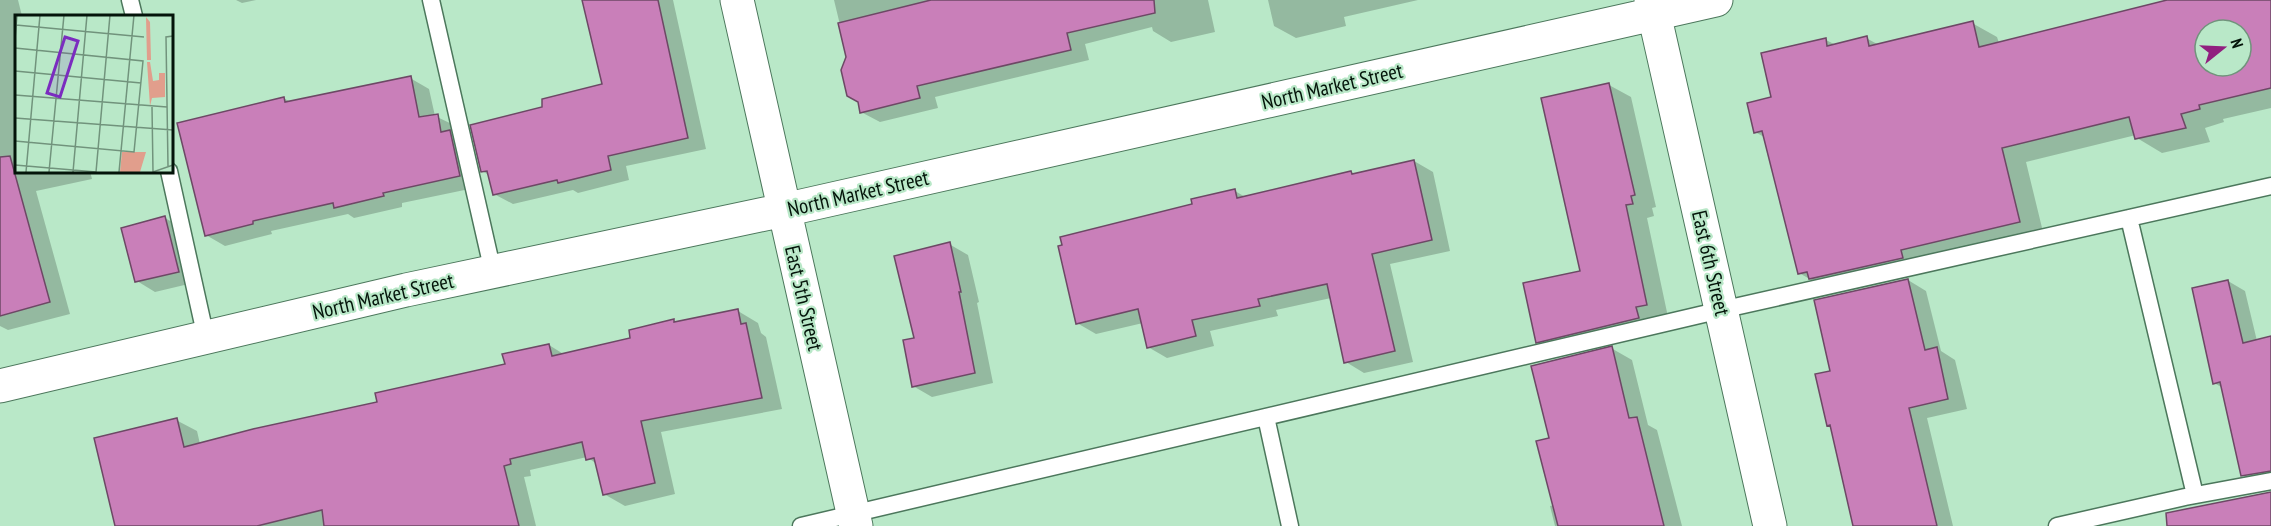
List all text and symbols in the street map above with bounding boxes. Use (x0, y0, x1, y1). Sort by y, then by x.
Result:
inset map (15, 15, 172, 172)
north arrow (2193, 18, 2253, 78)
text: N (2226, 36, 2248, 51)
street label: North Market Street (1259, 57, 1405, 115)
street label: North Market Street (785, 164, 931, 222)
street label: East 6th Street (1686, 208, 1736, 318)
street label: East 5th Street (779, 243, 829, 353)
street label: North Market Street (310, 267, 456, 325)

